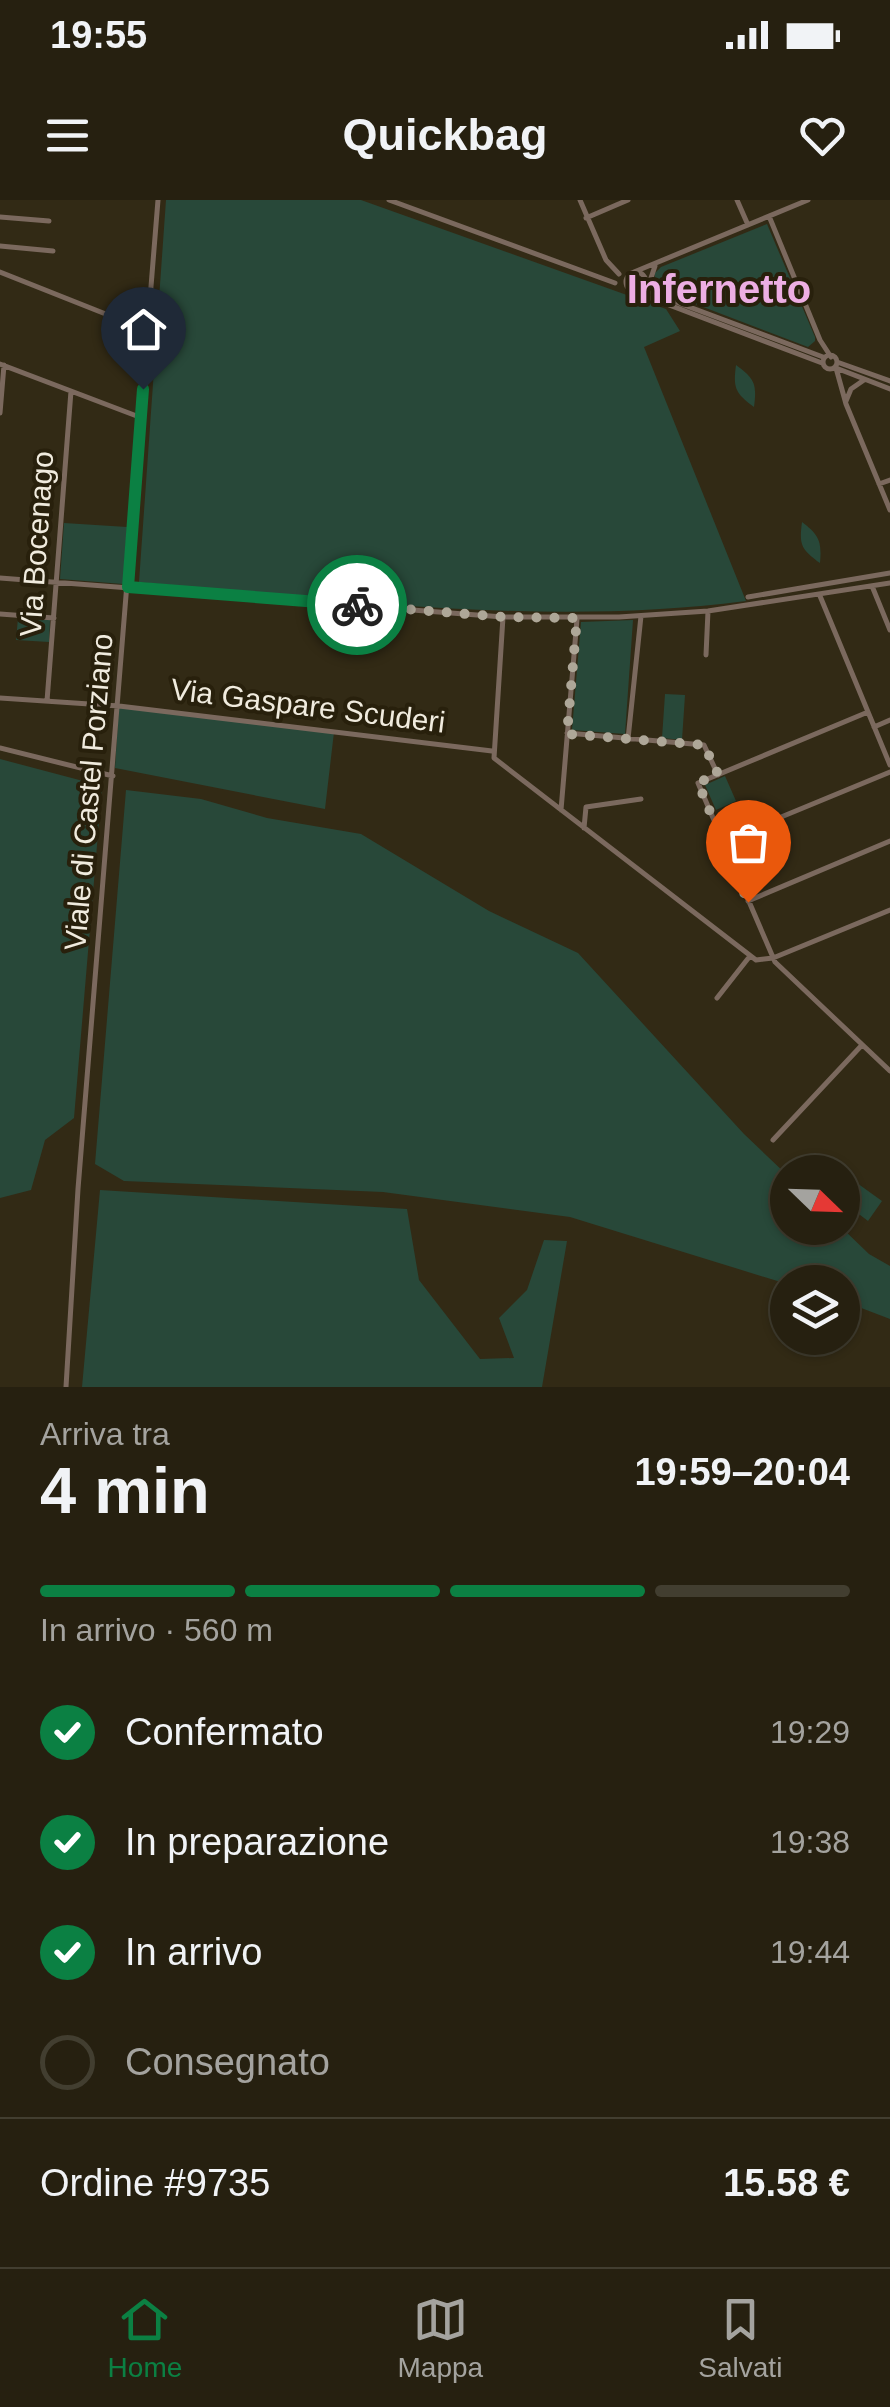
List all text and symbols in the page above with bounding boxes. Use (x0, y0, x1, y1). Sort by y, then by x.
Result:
text: 19:55 (50, 14, 147, 56)
icon: menu (40, 108, 95, 163)
icon: heart (795, 108, 850, 163)
text: Quickbag (342, 109, 548, 160)
district label: Infernetto (627, 267, 811, 311)
pin (101, 287, 186, 390)
icon: home (116, 302, 171, 357)
street label: Via Bocenago (14, 450, 59, 638)
courier (307, 555, 407, 655)
icon: bike (330, 578, 385, 633)
street label: Viale di Castel Porziano (58, 632, 119, 952)
street label: Via Gaspare Scuderi (169, 672, 447, 739)
pin (706, 800, 791, 903)
icon: bag (721, 815, 776, 870)
north arrow (770, 1155, 860, 1245)
map controls (770, 1155, 860, 1355)
button: layers (770, 1265, 860, 1355)
text: Arriva tra (40, 1416, 170, 1452)
text: 19:59–20:04 (634, 1451, 850, 1493)
text: 4 min (40, 1454, 210, 1527)
text: In arrivo · 560 m (40, 1612, 273, 1648)
icon: check (40, 1705, 95, 1760)
text: Confermato (125, 1711, 324, 1753)
text: 19:29 (770, 1714, 850, 1750)
icon: check (40, 1815, 95, 1870)
text: In preparazione (125, 1821, 389, 1863)
text: 19:38 (770, 1824, 850, 1860)
icon: check (40, 1925, 95, 1980)
text: In arrivo (125, 1931, 262, 1973)
text: 19:44 (770, 1934, 850, 1970)
text: Consegnato (125, 2041, 330, 2083)
text: Ordine #9735 (40, 2162, 270, 2204)
text: 15.58 € (723, 2162, 850, 2204)
tab: Home (108, 2292, 182, 2384)
tab: Mappa (398, 2292, 483, 2384)
tab: Salvati (698, 2292, 782, 2384)

